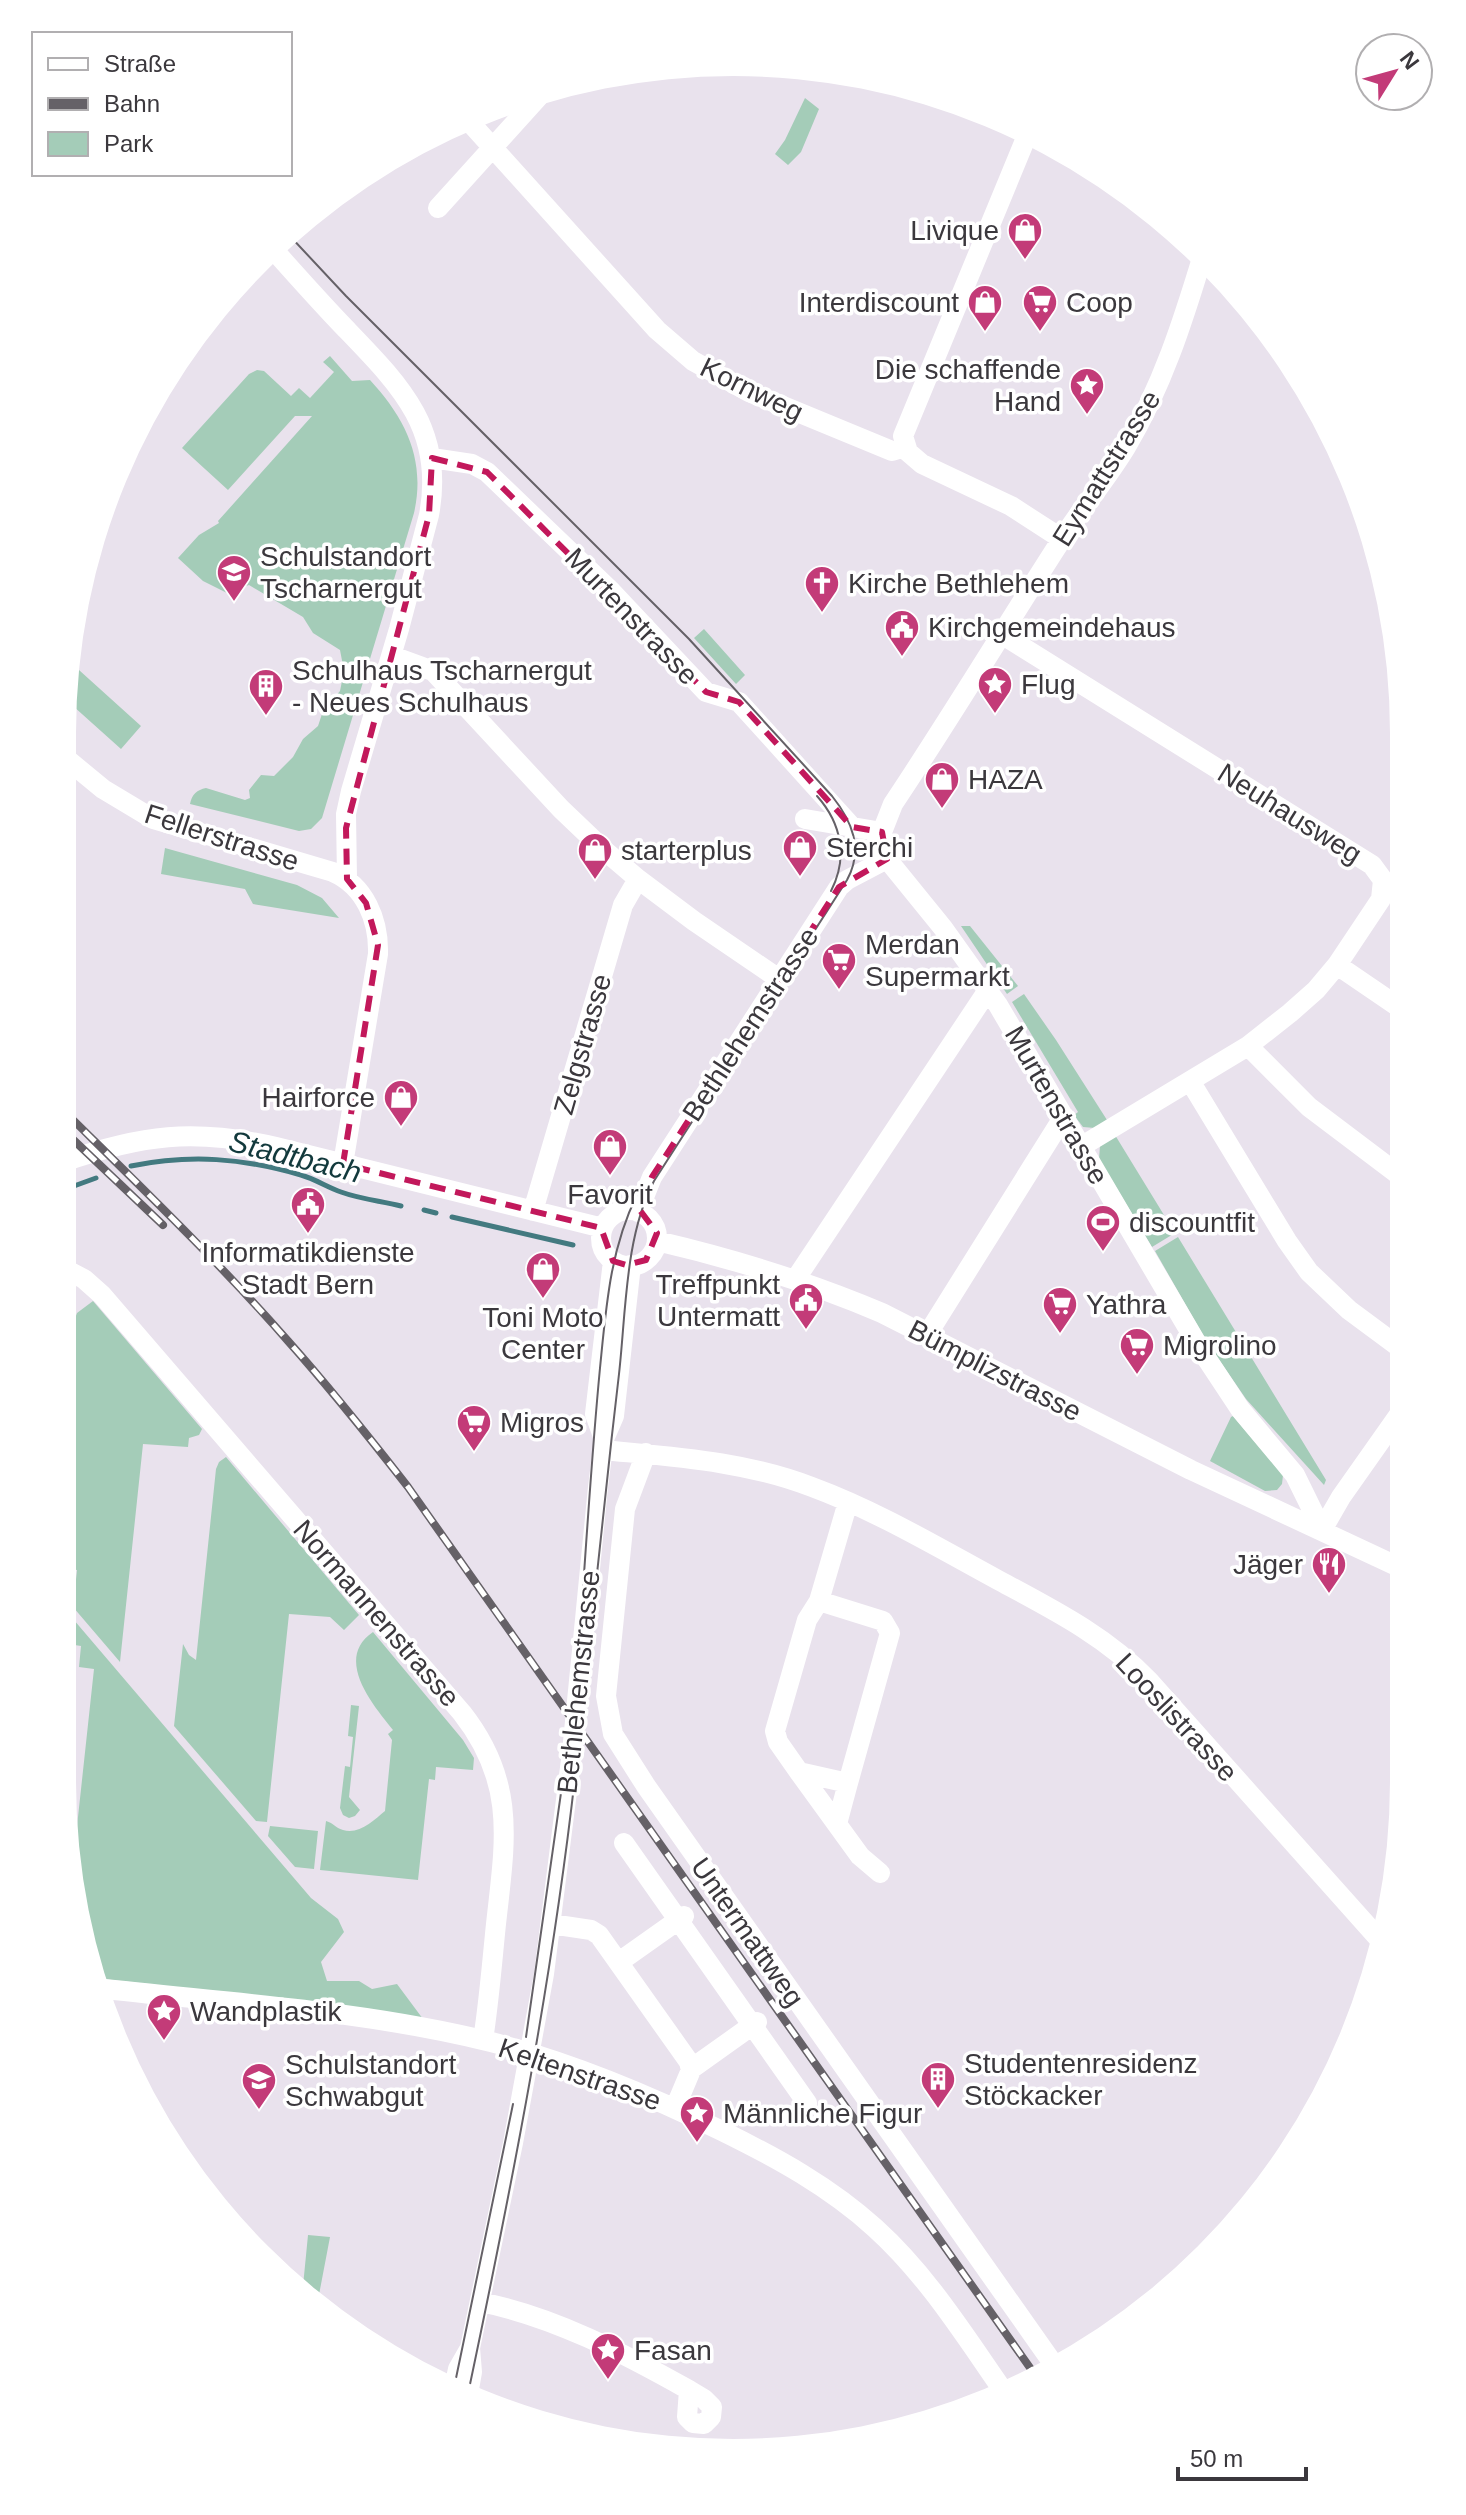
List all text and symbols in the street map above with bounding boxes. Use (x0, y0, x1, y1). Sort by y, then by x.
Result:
legend (32, 32, 292, 176)
north arrow (1354, 32, 1434, 112)
text: N (1395, 46, 1424, 74)
text: Straße (104, 50, 176, 77)
text: Bahn (104, 90, 160, 117)
text: Park (104, 130, 154, 157)
shop icon: Livique (1006, 211, 1044, 261)
place label: Livique (910, 215, 999, 246)
shop icon: Interdiscount (966, 283, 1004, 333)
supermarket icon: Coop (1021, 283, 1059, 333)
place label: Interdiscount (799, 287, 959, 318)
place label: Coop (1066, 287, 1133, 318)
street label: Kornweg (695, 351, 808, 428)
place label: Die schaffende Hand (875, 354, 1061, 417)
place icon: Die schaffende Hand (1068, 366, 1106, 416)
street label: Eymattstrasse (1046, 385, 1167, 552)
place label: Schulstandort Tscharnergut (260, 541, 431, 604)
street label: Murtenstrasse (559, 542, 704, 691)
school or university icon: Schulstandort Tscharnergut (215, 553, 253, 603)
church icon: Kirche Bethlehem (803, 564, 841, 614)
place label: Kirche Bethlehem (848, 568, 1069, 599)
public building icon: Kirchgemeindehaus (883, 608, 921, 658)
place label: Kirchgemeindehaus (928, 612, 1176, 643)
place label: Schulhaus Tscharnergut - Neues Schulhaus (292, 655, 592, 718)
place icon: Flug (976, 665, 1014, 715)
building icon: Schulhaus Tscharnergut - Neues Schulhaus (247, 667, 285, 717)
place label: Flug (1021, 669, 1075, 700)
street label: Neuhausweg (1212, 757, 1367, 870)
shop icon: HAZA (923, 760, 961, 810)
place label: HAZA (968, 764, 1043, 795)
street label: Fellerstrasse (141, 798, 303, 877)
shop icon: Sterchi (781, 828, 819, 878)
shop icon: starterplus (576, 831, 614, 881)
place label: Sterchi (826, 832, 913, 863)
place label: starterplus (621, 835, 752, 866)
street label: Bethlehemstrasse (676, 922, 824, 1127)
place label: Merdan Supermarkt (865, 929, 1010, 992)
supermarket icon: Merdan Supermarkt (820, 941, 858, 991)
street label: Zelgstrasse (548, 970, 617, 1118)
street label: Murtenstrasse (999, 1021, 1114, 1190)
shop icon: Hairforce (382, 1078, 420, 1128)
place label: Hairforce (261, 1082, 375, 1113)
water label: Stadtbach (226, 1124, 365, 1189)
shop icon: Favorit (591, 1127, 629, 1177)
place label: Favorit (567, 1179, 653, 1210)
public building icon: Informatikdienste Stadt Bern (289, 1185, 327, 1235)
sports icon: discountfit (1084, 1203, 1122, 1253)
place label: discountfit (1129, 1207, 1255, 1238)
place label: Informatikdienste Stadt Bern (201, 1237, 415, 1300)
shop icon: Toni Moto Center (524, 1250, 562, 1300)
place label: Treffpunkt Untermatt (655, 1269, 780, 1332)
public building icon: Treffpunkt Untermatt (787, 1281, 825, 1331)
supermarket icon: Yathra (1041, 1285, 1079, 1335)
place label: Yathra (1086, 1289, 1167, 1320)
place label: Toni Moto Center (482, 1302, 604, 1365)
street label: Bümplizstrasse (903, 1314, 1086, 1427)
supermarket icon: Migrolino (1118, 1326, 1156, 1376)
place label: Migrolino (1163, 1330, 1277, 1361)
supermarket icon: Migros (455, 1403, 493, 1453)
place label: Migros (500, 1407, 584, 1438)
street label: Normannenstrasse (287, 1514, 466, 1713)
restaurant icon: Jäger (1310, 1545, 1348, 1595)
place label: Jäger (1233, 1549, 1303, 1580)
street label: Bethlehemstrasse (551, 1569, 606, 1795)
street label: Looslistrasse (1110, 1647, 1244, 1788)
street label: Untermattweg (685, 1852, 810, 2013)
place icon: Wandplastik (145, 1992, 183, 2042)
place label: Wandplastik (190, 1996, 342, 2027)
street label: Keltenstrasse (495, 2032, 665, 2117)
place label: Studentenresidenz Stöckacker (964, 2048, 1198, 2111)
place label: Schulstandort Schwabgut (285, 2049, 456, 2112)
building icon: Studentenresidenz Stöckacker (919, 2060, 957, 2110)
school or university icon: Schulstandort Schwabgut (240, 2061, 278, 2111)
place icon: Männliche Figur (678, 2094, 716, 2144)
place label: Männliche Figur (723, 2098, 922, 2129)
place icon: Fasan (589, 2331, 627, 2381)
place label: Fasan (634, 2335, 712, 2366)
scale bar (1178, 2431, 1306, 2481)
text: 50 m (1190, 2445, 1243, 2472)

